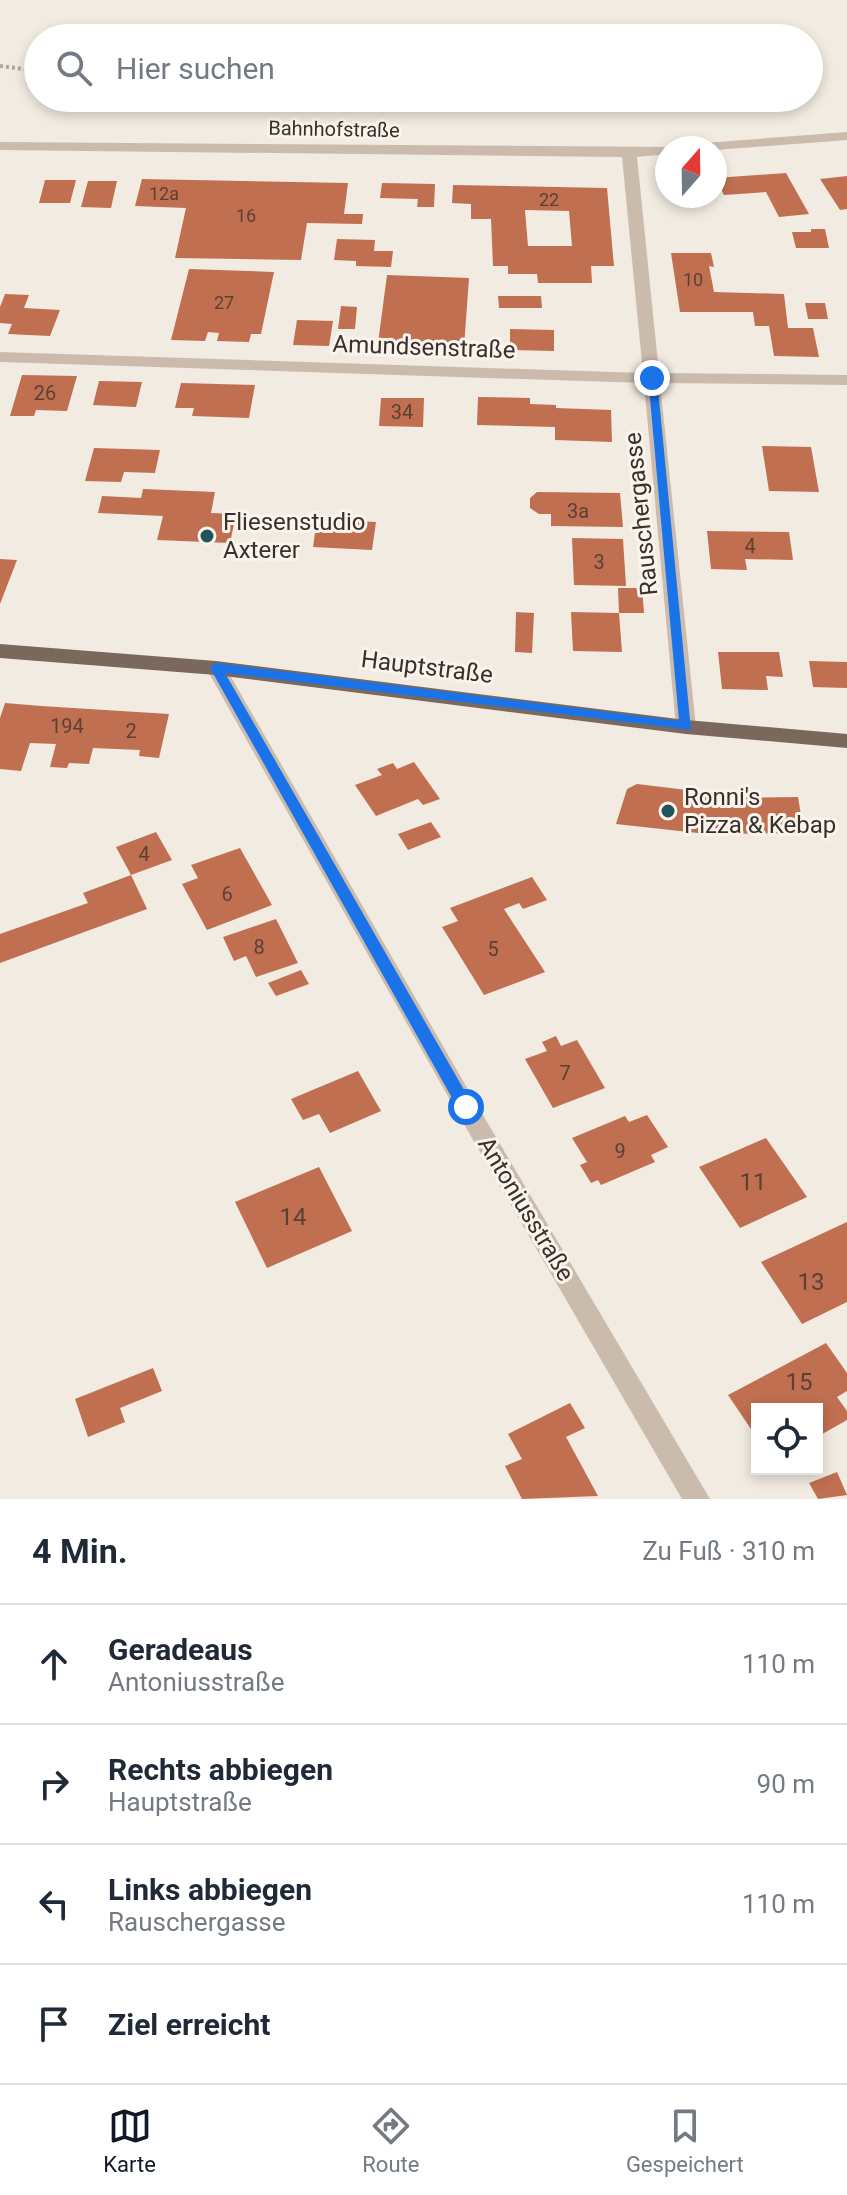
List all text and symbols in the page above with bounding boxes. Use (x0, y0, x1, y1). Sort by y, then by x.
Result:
search box (24, 24, 823, 112)
icon: search (52, 46, 96, 90)
text: Hier suchen (116, 51, 275, 86)
street label: Bahnhofstraße (268, 116, 400, 142)
north arrow (655, 136, 727, 208)
house number: 12a (149, 183, 179, 204)
house number: 22 (539, 189, 559, 210)
house number: 16 (236, 205, 256, 226)
house number: 10 (683, 269, 703, 290)
house number: 27 (214, 292, 234, 313)
street label: Amundsenstraße (332, 330, 516, 364)
route end (634, 360, 670, 396)
house number: 26 (34, 381, 56, 405)
house number: 34 (391, 400, 413, 424)
street label: Rauschergasse (619, 431, 663, 597)
house number: 3a (567, 499, 589, 523)
place label: Fliesenstudio Axterer (223, 508, 366, 564)
marker: Fliesenstudio Axterer (198, 527, 216, 545)
house number: 4 (744, 534, 756, 558)
house number: 3 (593, 550, 605, 574)
street label: Hauptstraße (359, 645, 495, 689)
house number: 194 (50, 714, 84, 738)
house number: 2 (125, 719, 137, 743)
place label: Ronni's Pizza & Kebap (684, 783, 836, 839)
marker: Ronni's Pizza & Kebap (659, 802, 677, 820)
house number: 4 (138, 842, 150, 866)
house number: 6 (221, 882, 233, 906)
house number: 8 (253, 935, 265, 959)
house number: 5 (487, 937, 499, 961)
house number: 7 (559, 1061, 571, 1085)
route start (448, 1089, 484, 1125)
street label: Antoniusstraße (472, 1132, 580, 1286)
house number: 9 (614, 1139, 626, 1163)
house number: 11 (740, 1168, 766, 1196)
house number: 14 (280, 1203, 306, 1231)
house number: 13 (798, 1268, 824, 1296)
house number: 15 (786, 1368, 812, 1396)
map controls (751, 1403, 823, 1475)
button: locate (751, 1403, 823, 1475)
text: 4 Min. (32, 1531, 128, 1571)
text: Zu Fuß · 310 m (642, 1536, 815, 1566)
text: Geradeaus (108, 1632, 253, 1667)
icon: ahead (32, 1642, 76, 1686)
text: 110 m (742, 1649, 815, 1679)
text: Antoniusstraße (108, 1667, 284, 1697)
text: Rechts abbiegen (108, 1752, 333, 1787)
icon: right (32, 1762, 76, 1806)
text: 90 m (757, 1769, 815, 1799)
text: Hauptstraße (108, 1787, 252, 1817)
text: Links abbiegen (108, 1872, 312, 1907)
icon: left (32, 1882, 76, 1926)
text: 110 m (742, 1889, 815, 1919)
text: Rauschergasse (108, 1907, 286, 1937)
icon: arrive (32, 2002, 76, 2046)
text: Ziel erreicht (108, 2007, 270, 2042)
tab: Karte (103, 2104, 156, 2177)
tab: Route (362, 2104, 419, 2177)
tab: Gespeichert (626, 2104, 744, 2177)

